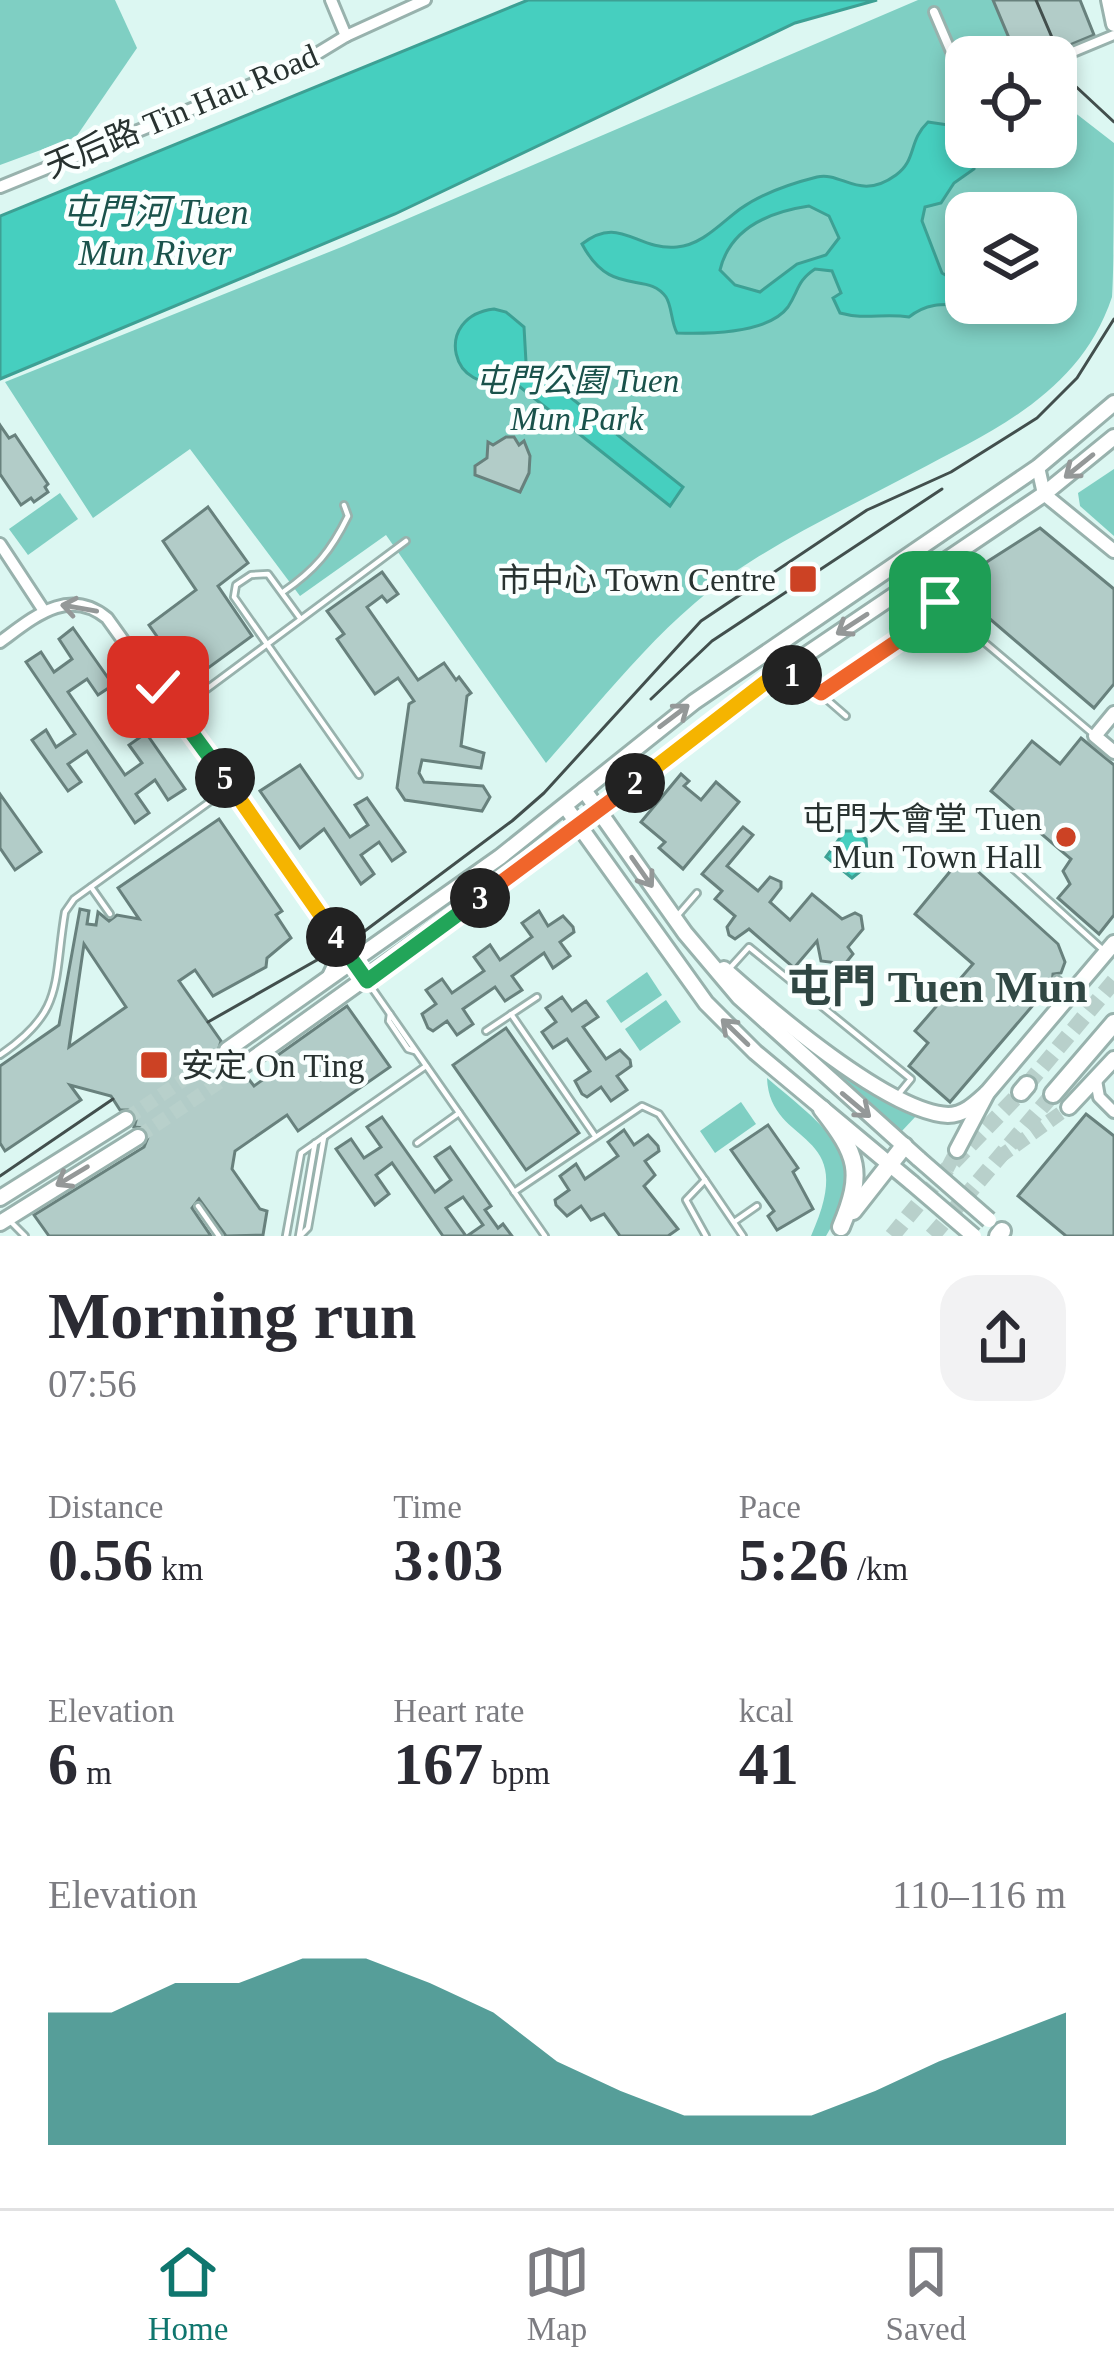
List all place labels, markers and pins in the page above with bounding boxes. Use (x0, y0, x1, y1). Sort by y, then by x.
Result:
pin (889, 551, 991, 653)
place label: 市中心 Town Centre (498, 562, 776, 598)
marker: 市中心 Town Centre (787, 563, 819, 595)
pin (107, 636, 209, 738)
pin: 1 (762, 645, 822, 705)
pin: 5 (195, 748, 255, 808)
pin: 2 (605, 753, 665, 813)
place label: 屯門大會堂 Tuen Mun Town Hall (802, 801, 1042, 875)
marker: 屯門大會堂 Tuen Mun Town Hall (1053, 824, 1079, 850)
pin: 3 (450, 868, 510, 928)
pin: 4 (306, 907, 366, 967)
place label: 安定 On Ting (181, 1048, 364, 1084)
marker: 安定 On Ting (138, 1049, 170, 1081)

